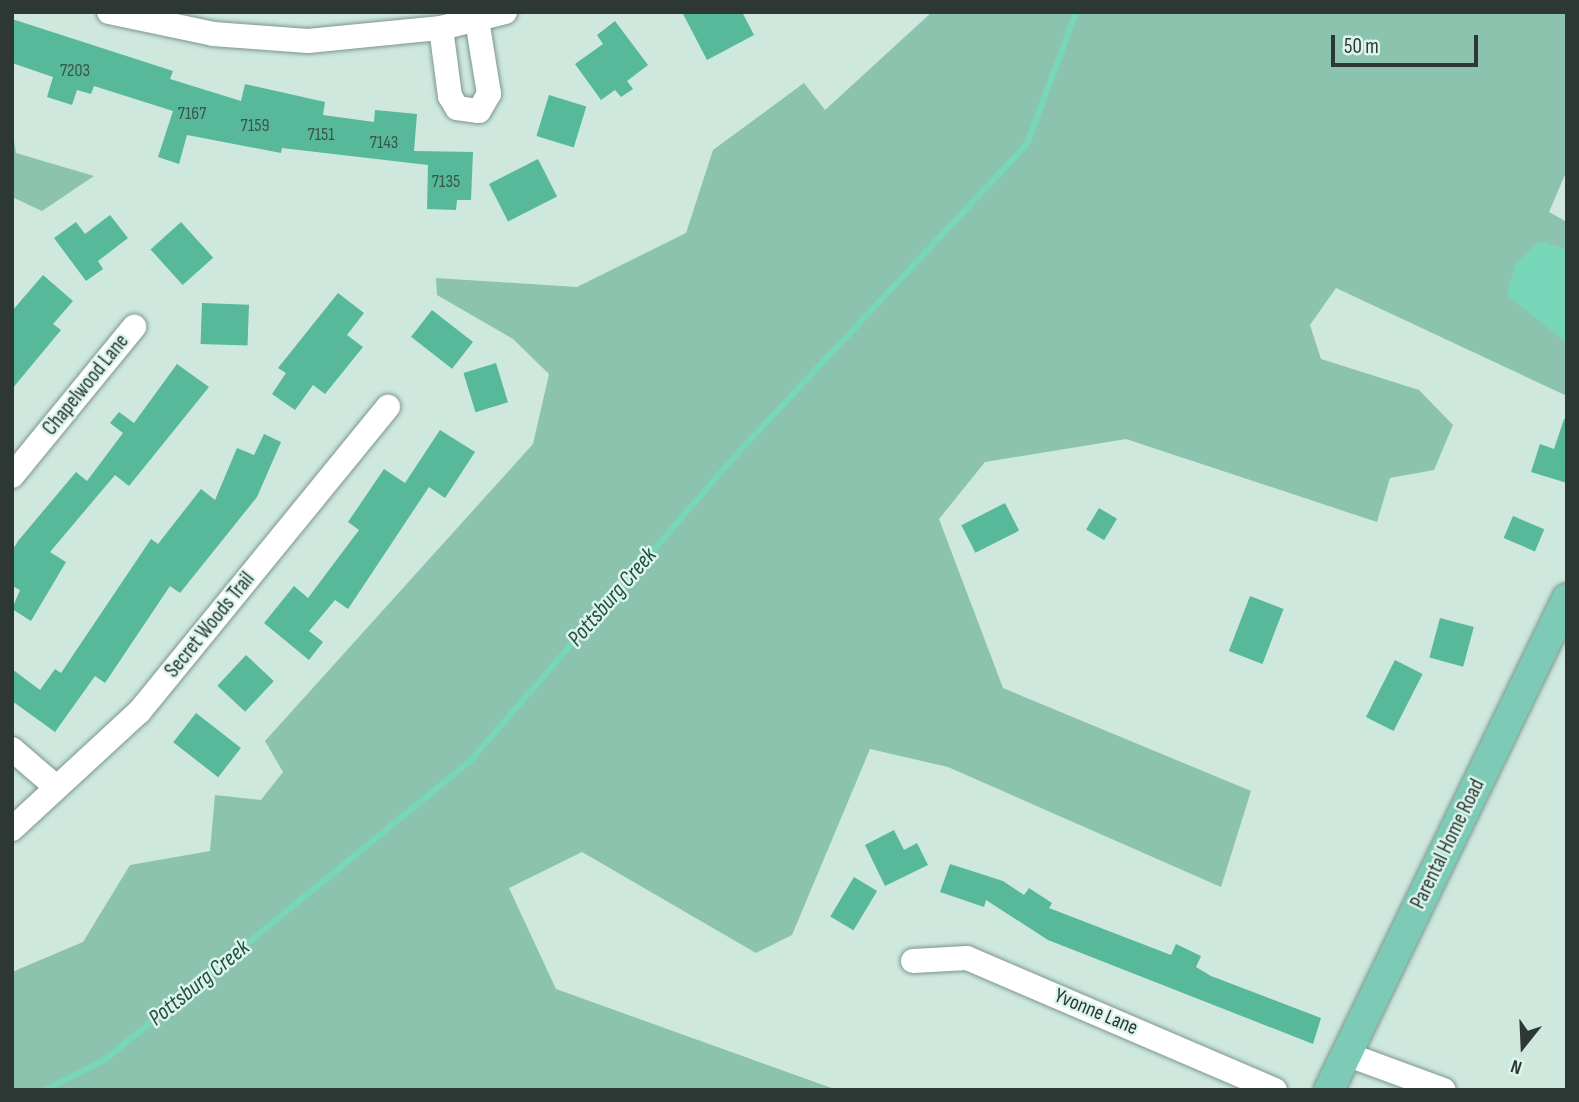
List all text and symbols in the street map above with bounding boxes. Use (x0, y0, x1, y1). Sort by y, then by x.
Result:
scale bar (1334, 21, 1481, 65)
text: 50 m (1344, 34, 1379, 59)
house number: 7203 (60, 60, 90, 82)
house number: 7167 (178, 103, 206, 125)
house number: 7159 (241, 115, 269, 137)
house number: 7151 (307, 124, 335, 146)
house number: 7143 (370, 132, 398, 154)
house number: 7135 (432, 171, 460, 193)
street label: Chapelwood Lane (38, 329, 134, 441)
water label: Pottsburg Creek (562, 542, 662, 652)
street label: Secret Woods Trail (160, 567, 260, 683)
street label: Parental Home Road (1406, 775, 1490, 913)
water label: Pottsburg Creek (143, 934, 255, 1032)
street label: Yvonne Lane (1051, 983, 1141, 1041)
north arrow (1488, 1011, 1558, 1081)
text: N (1508, 1054, 1525, 1079)

